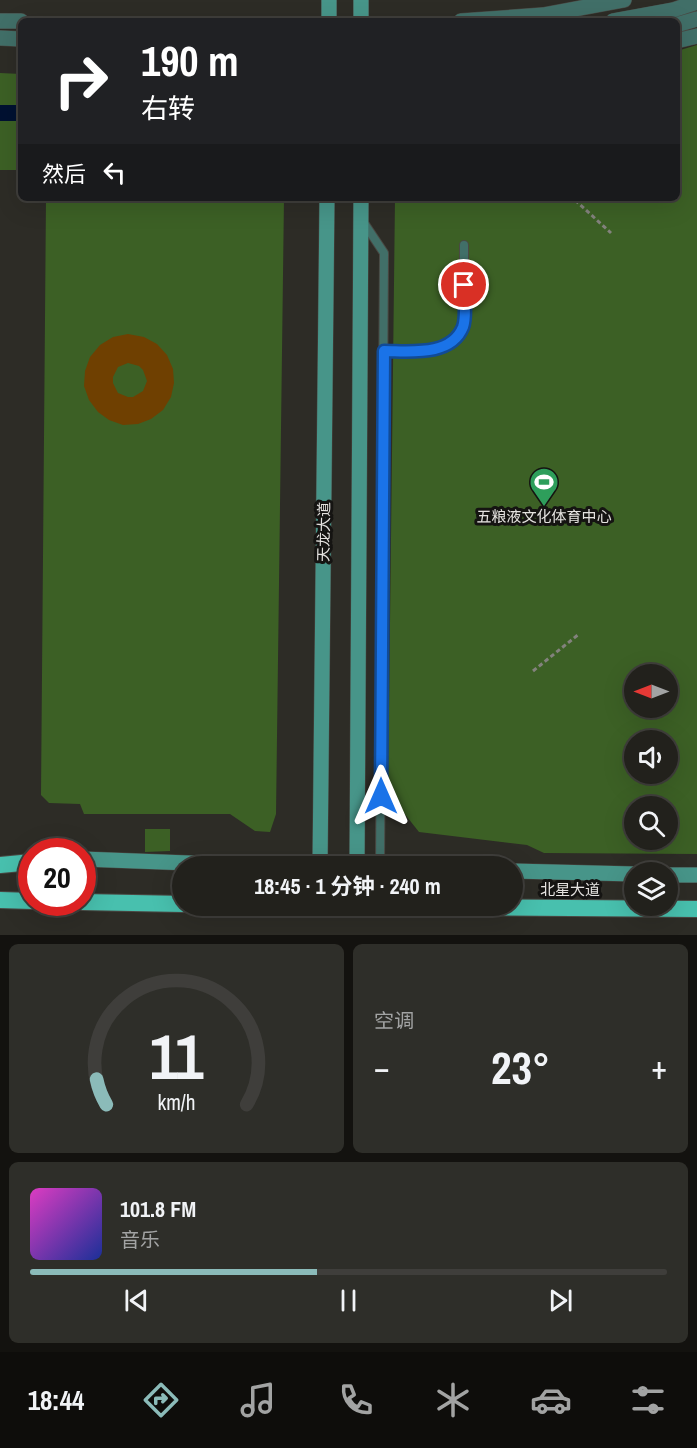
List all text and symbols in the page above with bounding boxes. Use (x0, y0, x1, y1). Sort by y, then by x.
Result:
text: 190 m (141, 33, 239, 89)
icon: right (42, 42, 120, 120)
text: 右转 (141, 90, 195, 126)
icon: left (98, 156, 131, 189)
text: 然后 (42, 159, 86, 189)
pin (438, 259, 489, 310)
icon: arrive (447, 268, 480, 301)
sports icon: 五粮液文化体育中心 (528, 466, 560, 508)
street label: 天龙大道 (312, 502, 335, 562)
place label: 五粮液文化体育中心 (476, 506, 612, 527)
north arrow (624, 664, 678, 718)
map controls (624, 664, 678, 916)
button: sound (624, 730, 678, 784)
position arrow (349, 764, 413, 828)
button: search (624, 796, 678, 850)
speed limit sign: 20 (18, 838, 96, 916)
button: layers (624, 862, 678, 916)
text: 18:45 · 1 分钟 · 240 m (254, 871, 441, 901)
street label: 北星大道 (540, 879, 600, 900)
text: 空调 (374, 1007, 414, 1034)
text: 11 (149, 1014, 204, 1098)
text: 23° (491, 1037, 550, 1098)
text: − (374, 1045, 390, 1089)
text: + (651, 1045, 667, 1089)
text: km/h (157, 1089, 196, 1118)
text: 101.8 FM (120, 1194, 196, 1224)
text: 音乐 (120, 1226, 160, 1253)
icon: previous (120, 1284, 153, 1317)
icon: pause (332, 1284, 365, 1317)
icon: next (544, 1284, 577, 1317)
icon: directions (140, 1379, 182, 1421)
icon: music (237, 1379, 279, 1421)
icon: phone (335, 1379, 377, 1421)
icon: climate (432, 1379, 474, 1421)
icon: car (530, 1379, 572, 1421)
icon: filters (627, 1379, 669, 1421)
text: 18:44 (28, 1382, 84, 1418)

